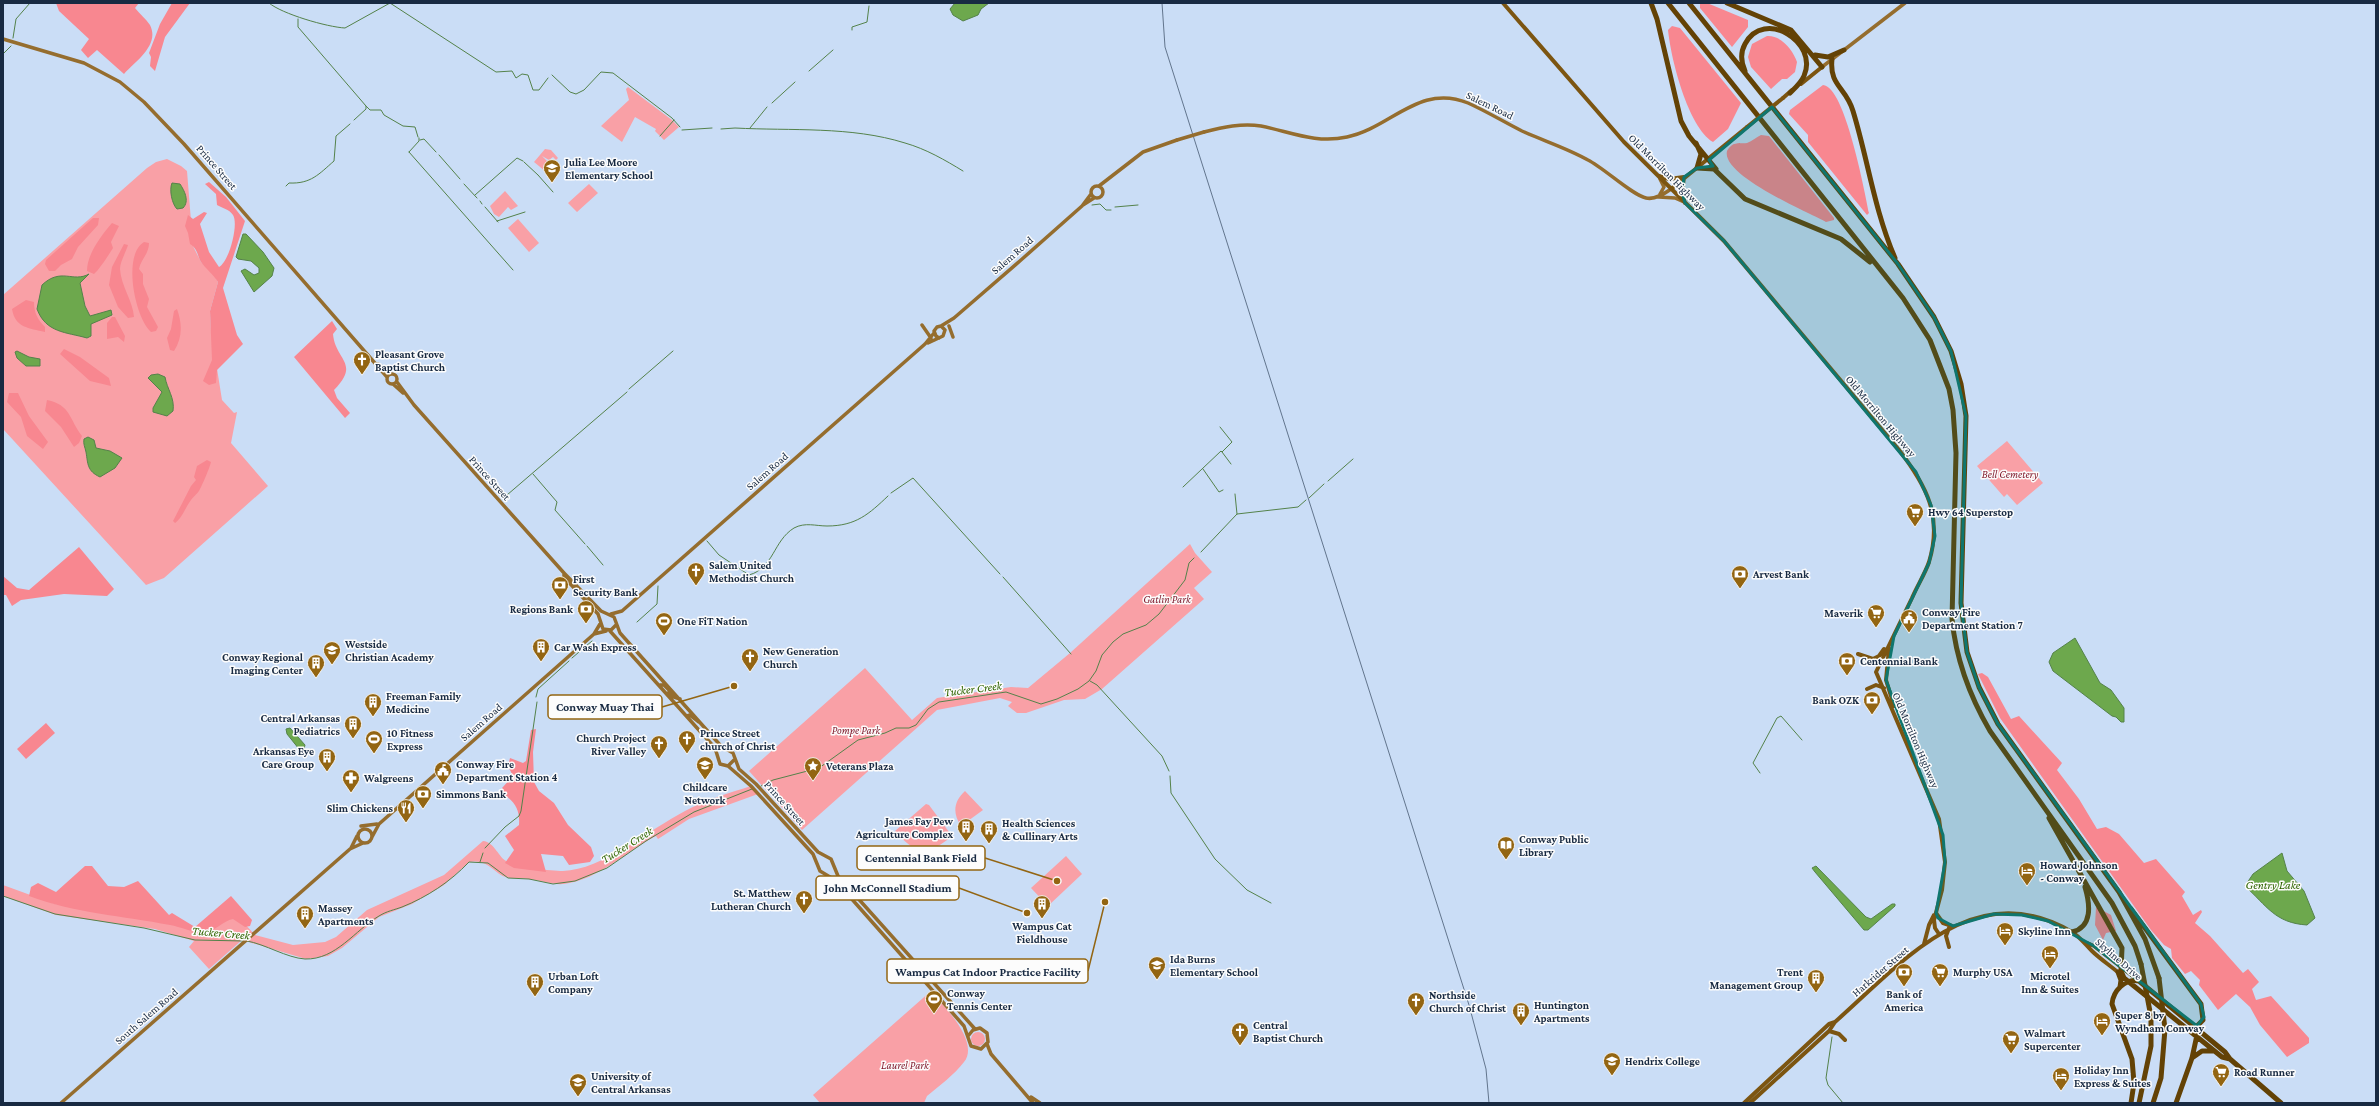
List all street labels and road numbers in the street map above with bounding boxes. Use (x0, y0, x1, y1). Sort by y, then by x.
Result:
street label: Salem Road (1464, 88, 1516, 122)
street label: Old Morrilton Highway (1626, 131, 1708, 214)
street label: Prince Street (194, 142, 240, 192)
street label: Salem Road (989, 234, 1035, 276)
street label: Old Morrilton Highway (1843, 373, 1919, 461)
street label: Salem Road (744, 450, 790, 492)
street label: Prince Street (467, 453, 513, 503)
street label: Old Morrilton Highway (1889, 690, 1942, 791)
street label: Salem Road (458, 701, 504, 743)
street label: Prince Street (762, 778, 808, 828)
street label: Skyline Drive (2093, 936, 2145, 983)
street label: Harkrider Street (1849, 943, 1911, 999)
street label: South Salem Road (112, 985, 180, 1047)

